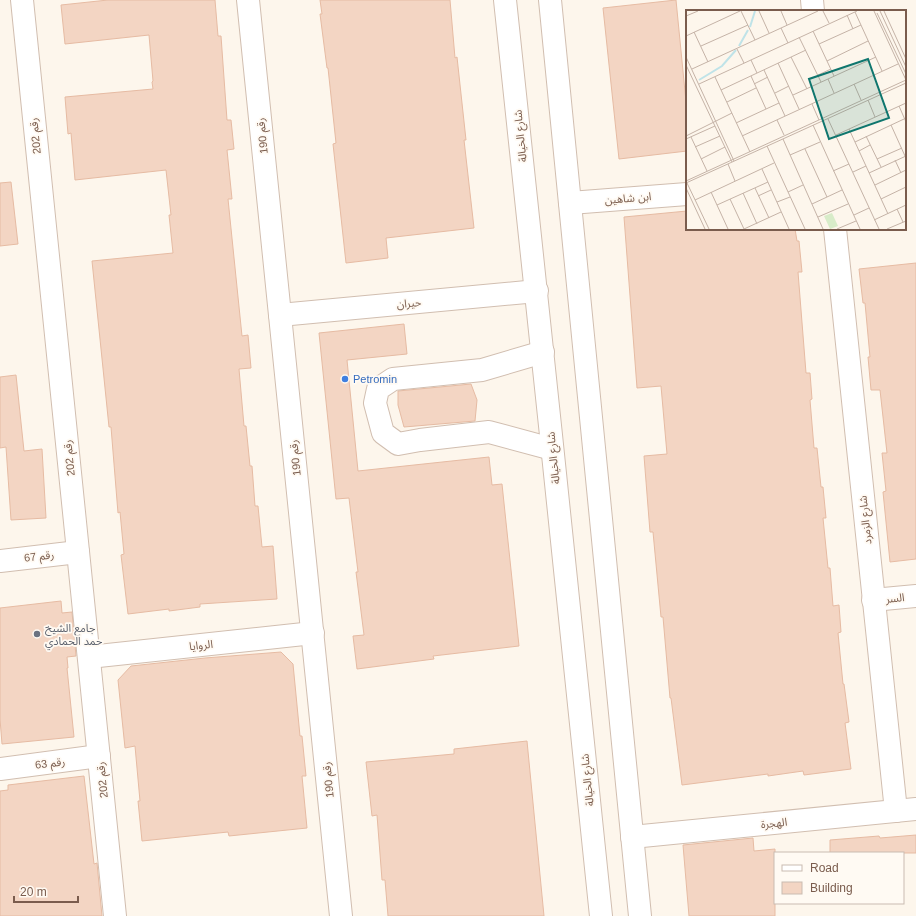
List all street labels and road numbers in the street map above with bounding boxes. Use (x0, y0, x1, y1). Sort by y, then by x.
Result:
street label: شارع الخيالة (511, 109, 531, 163)
street label: رقم 202 (27, 117, 46, 155)
street label: رقم 190 (254, 117, 273, 155)
street label: ابن شاهين (604, 190, 652, 207)
street label: حيران (396, 296, 422, 311)
street label: شارع الخيالة (544, 431, 564, 485)
street label: رقم 202 (61, 439, 80, 477)
street label: رقم 190 (287, 439, 306, 477)
street label: شارع الزمرد (856, 494, 876, 545)
street label: رقم 67 (23, 548, 55, 567)
street label: السر (884, 591, 905, 606)
street label: الروايا (189, 638, 214, 653)
street label: شارع الخيالة (578, 753, 598, 807)
street label: رقم 63 (34, 755, 66, 774)
street label: رقم 202 (94, 761, 113, 799)
street label: رقم 190 (320, 761, 339, 799)
street label: الهجرة (760, 816, 788, 831)

